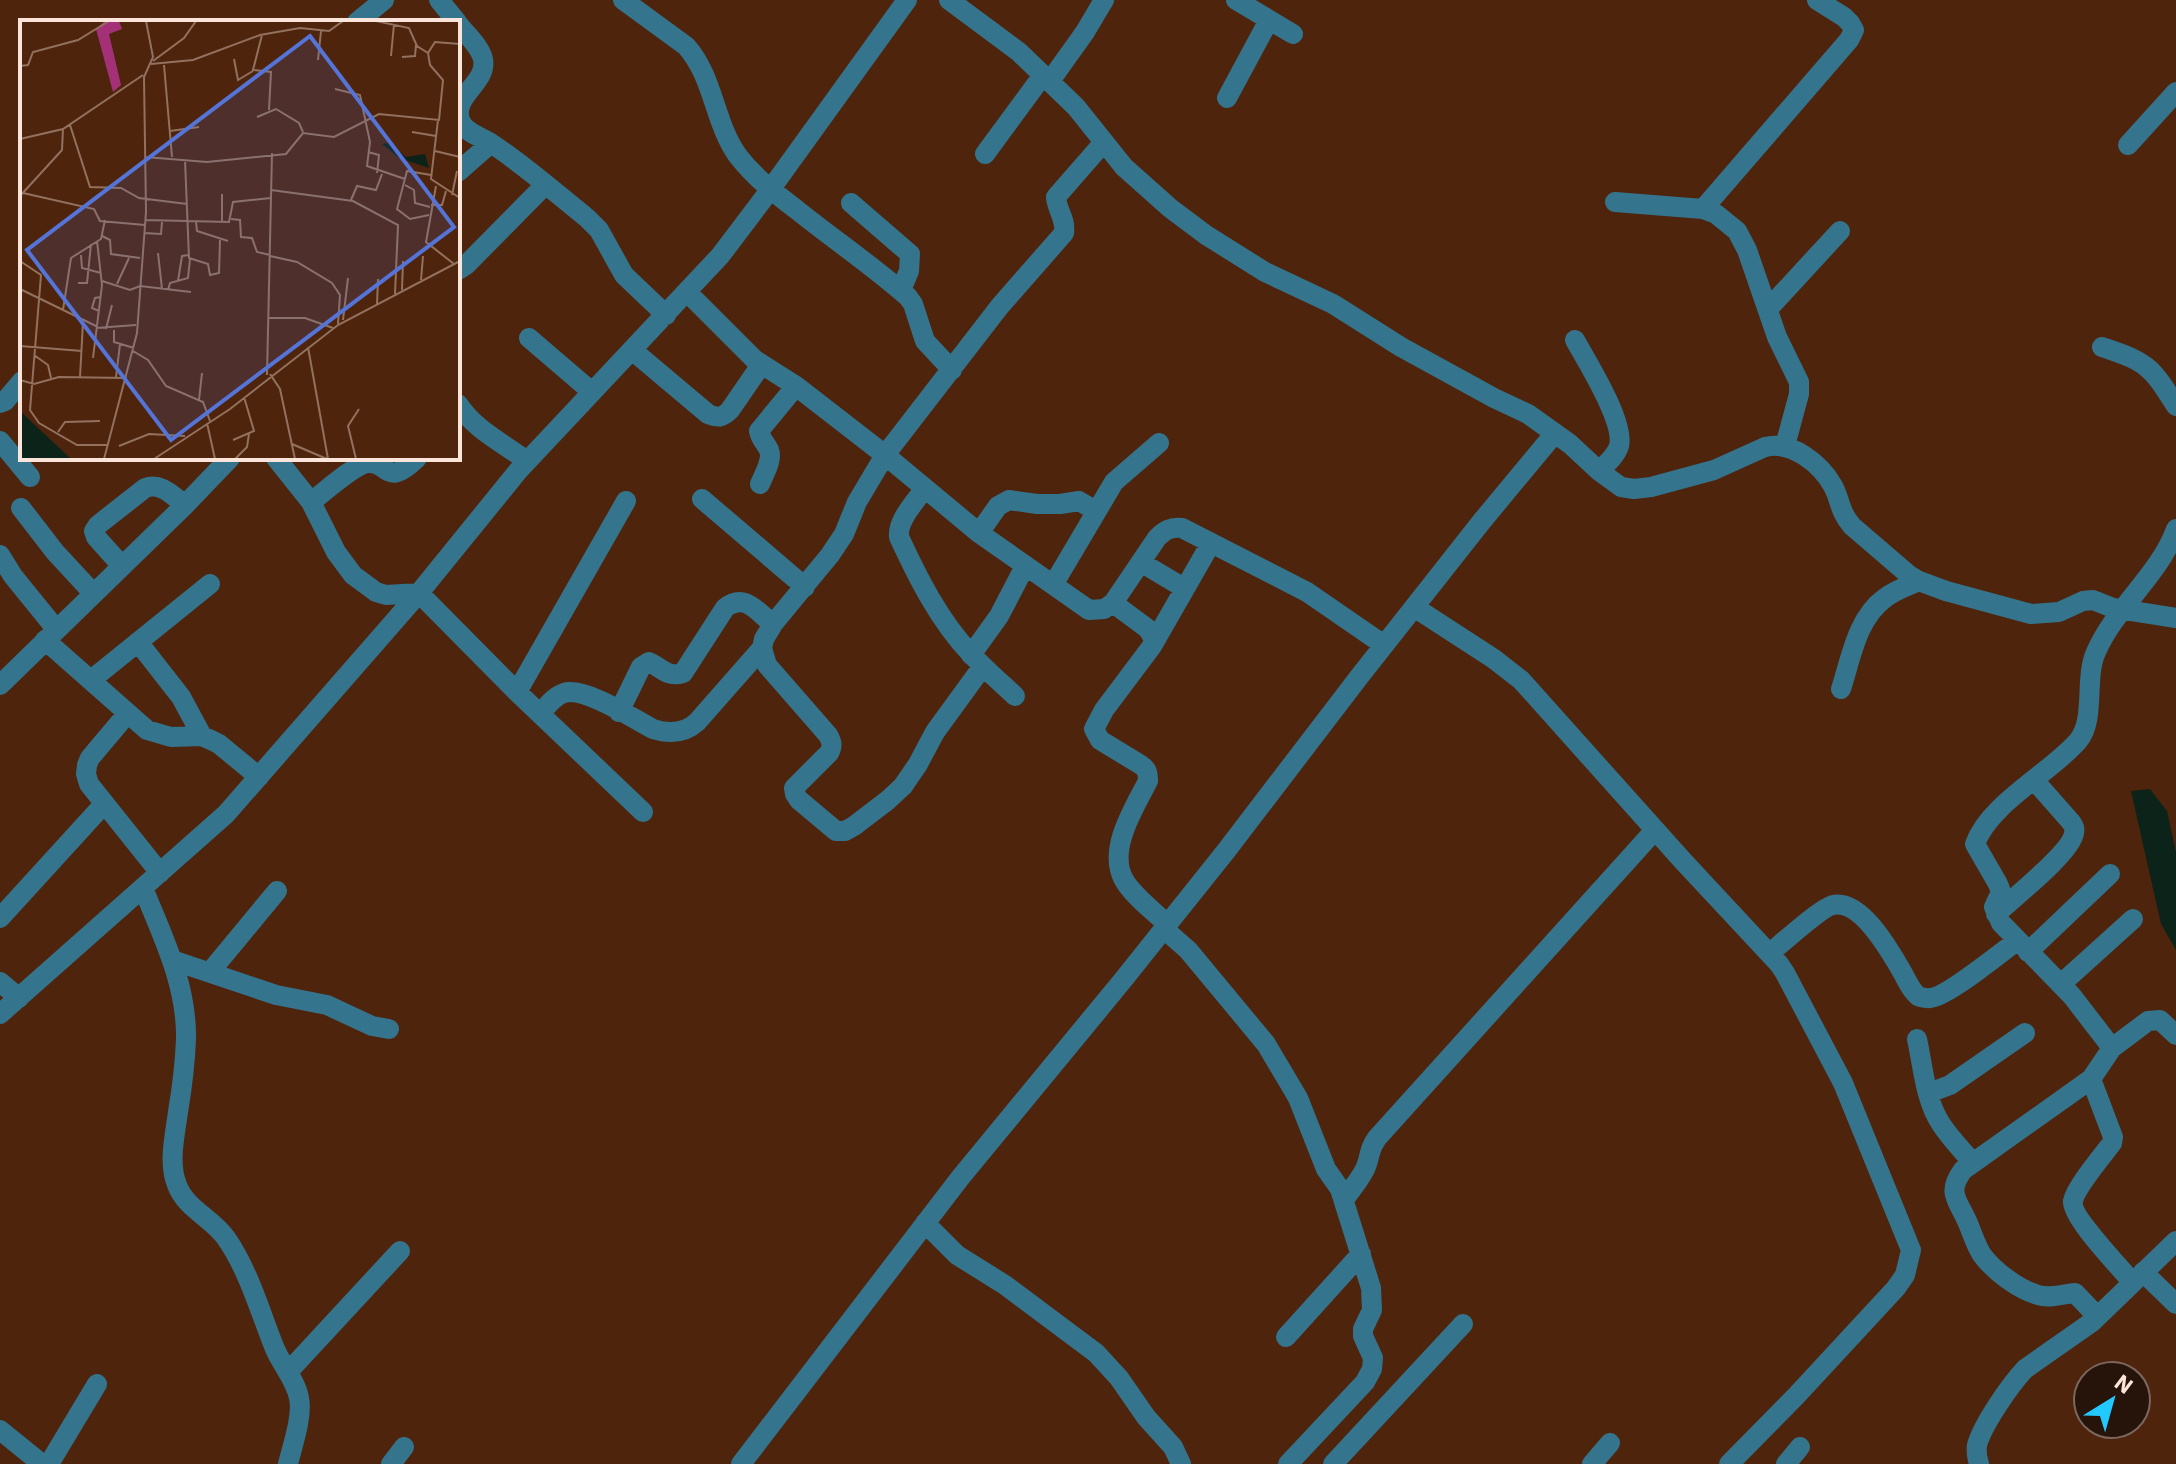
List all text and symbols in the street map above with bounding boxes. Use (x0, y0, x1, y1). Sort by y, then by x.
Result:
inset map (20, 20, 460, 460)
north arrow (2072, 1360, 2152, 1440)
text: N (2109, 1367, 2139, 1400)

